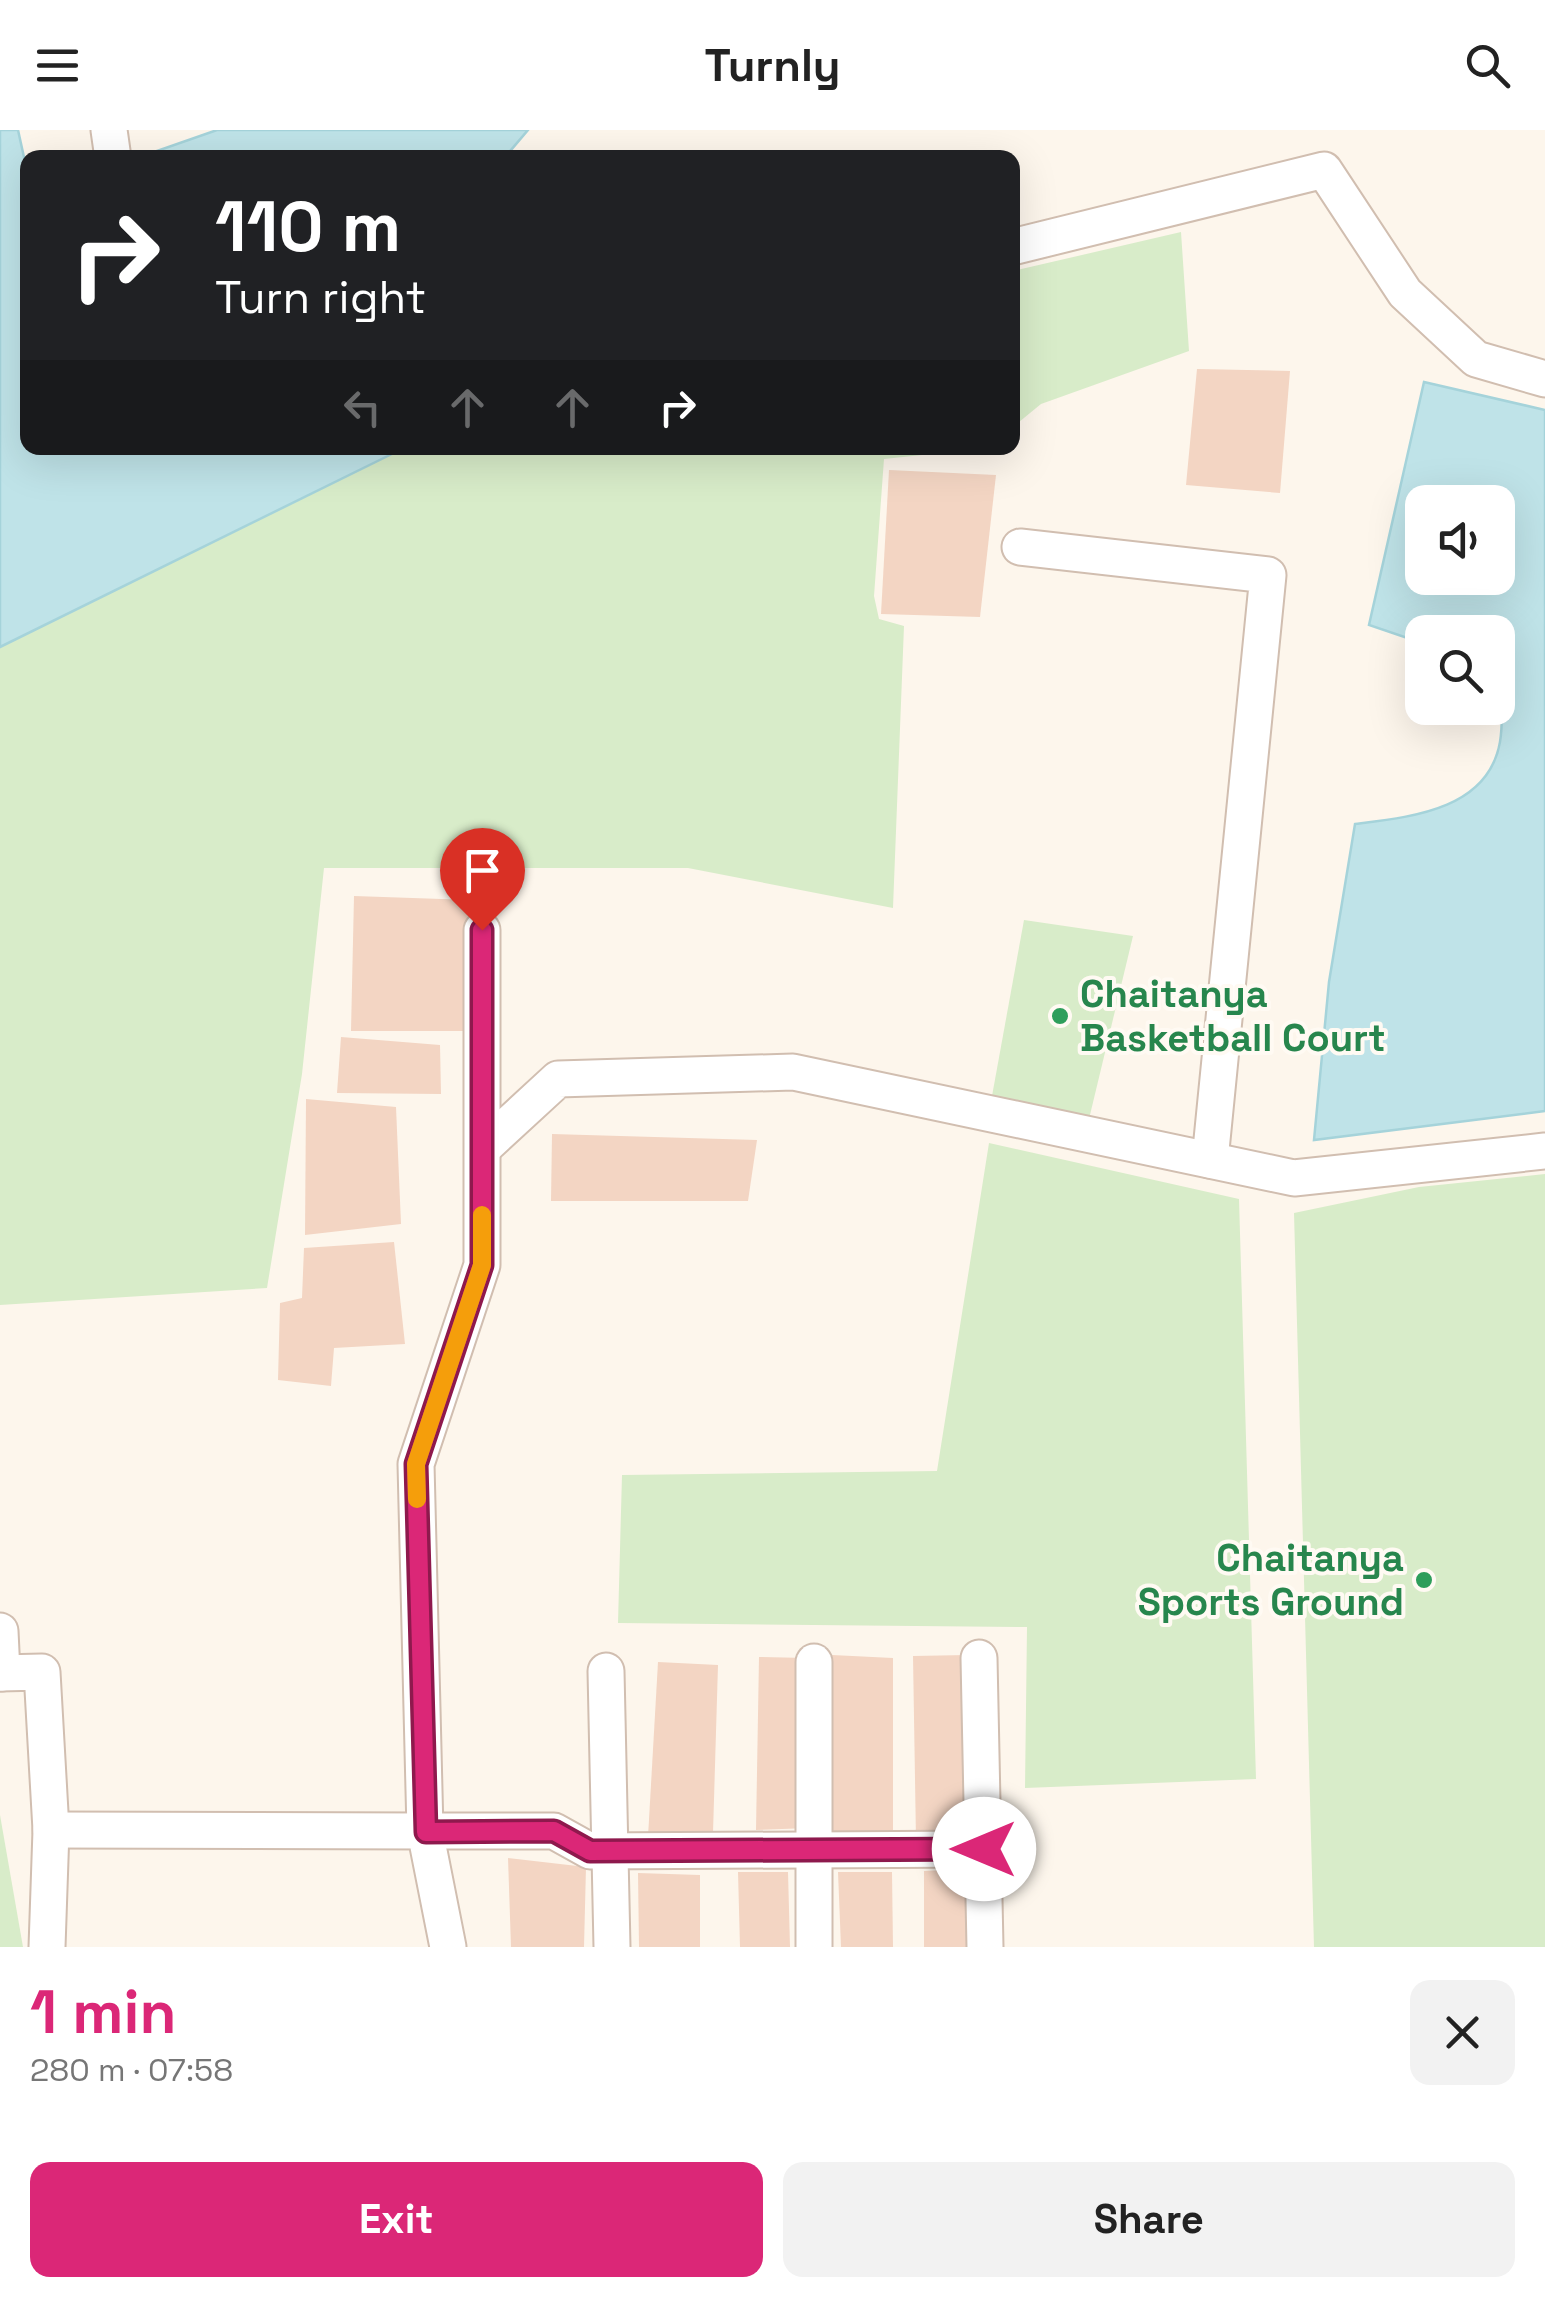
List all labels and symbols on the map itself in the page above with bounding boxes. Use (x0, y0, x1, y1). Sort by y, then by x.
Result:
pin (440, 828, 525, 931)
place label: Chaitanya Basketball Court (1080, 970, 1385, 1062)
marker: Chaitanya Basketball Court (1049, 1005, 1071, 1027)
place label: Chaitanya Sports Ground (1138, 1534, 1404, 1626)
marker: Chaitanya Sports Ground (1413, 1569, 1435, 1591)
position arrow (932, 1797, 1036, 1901)

